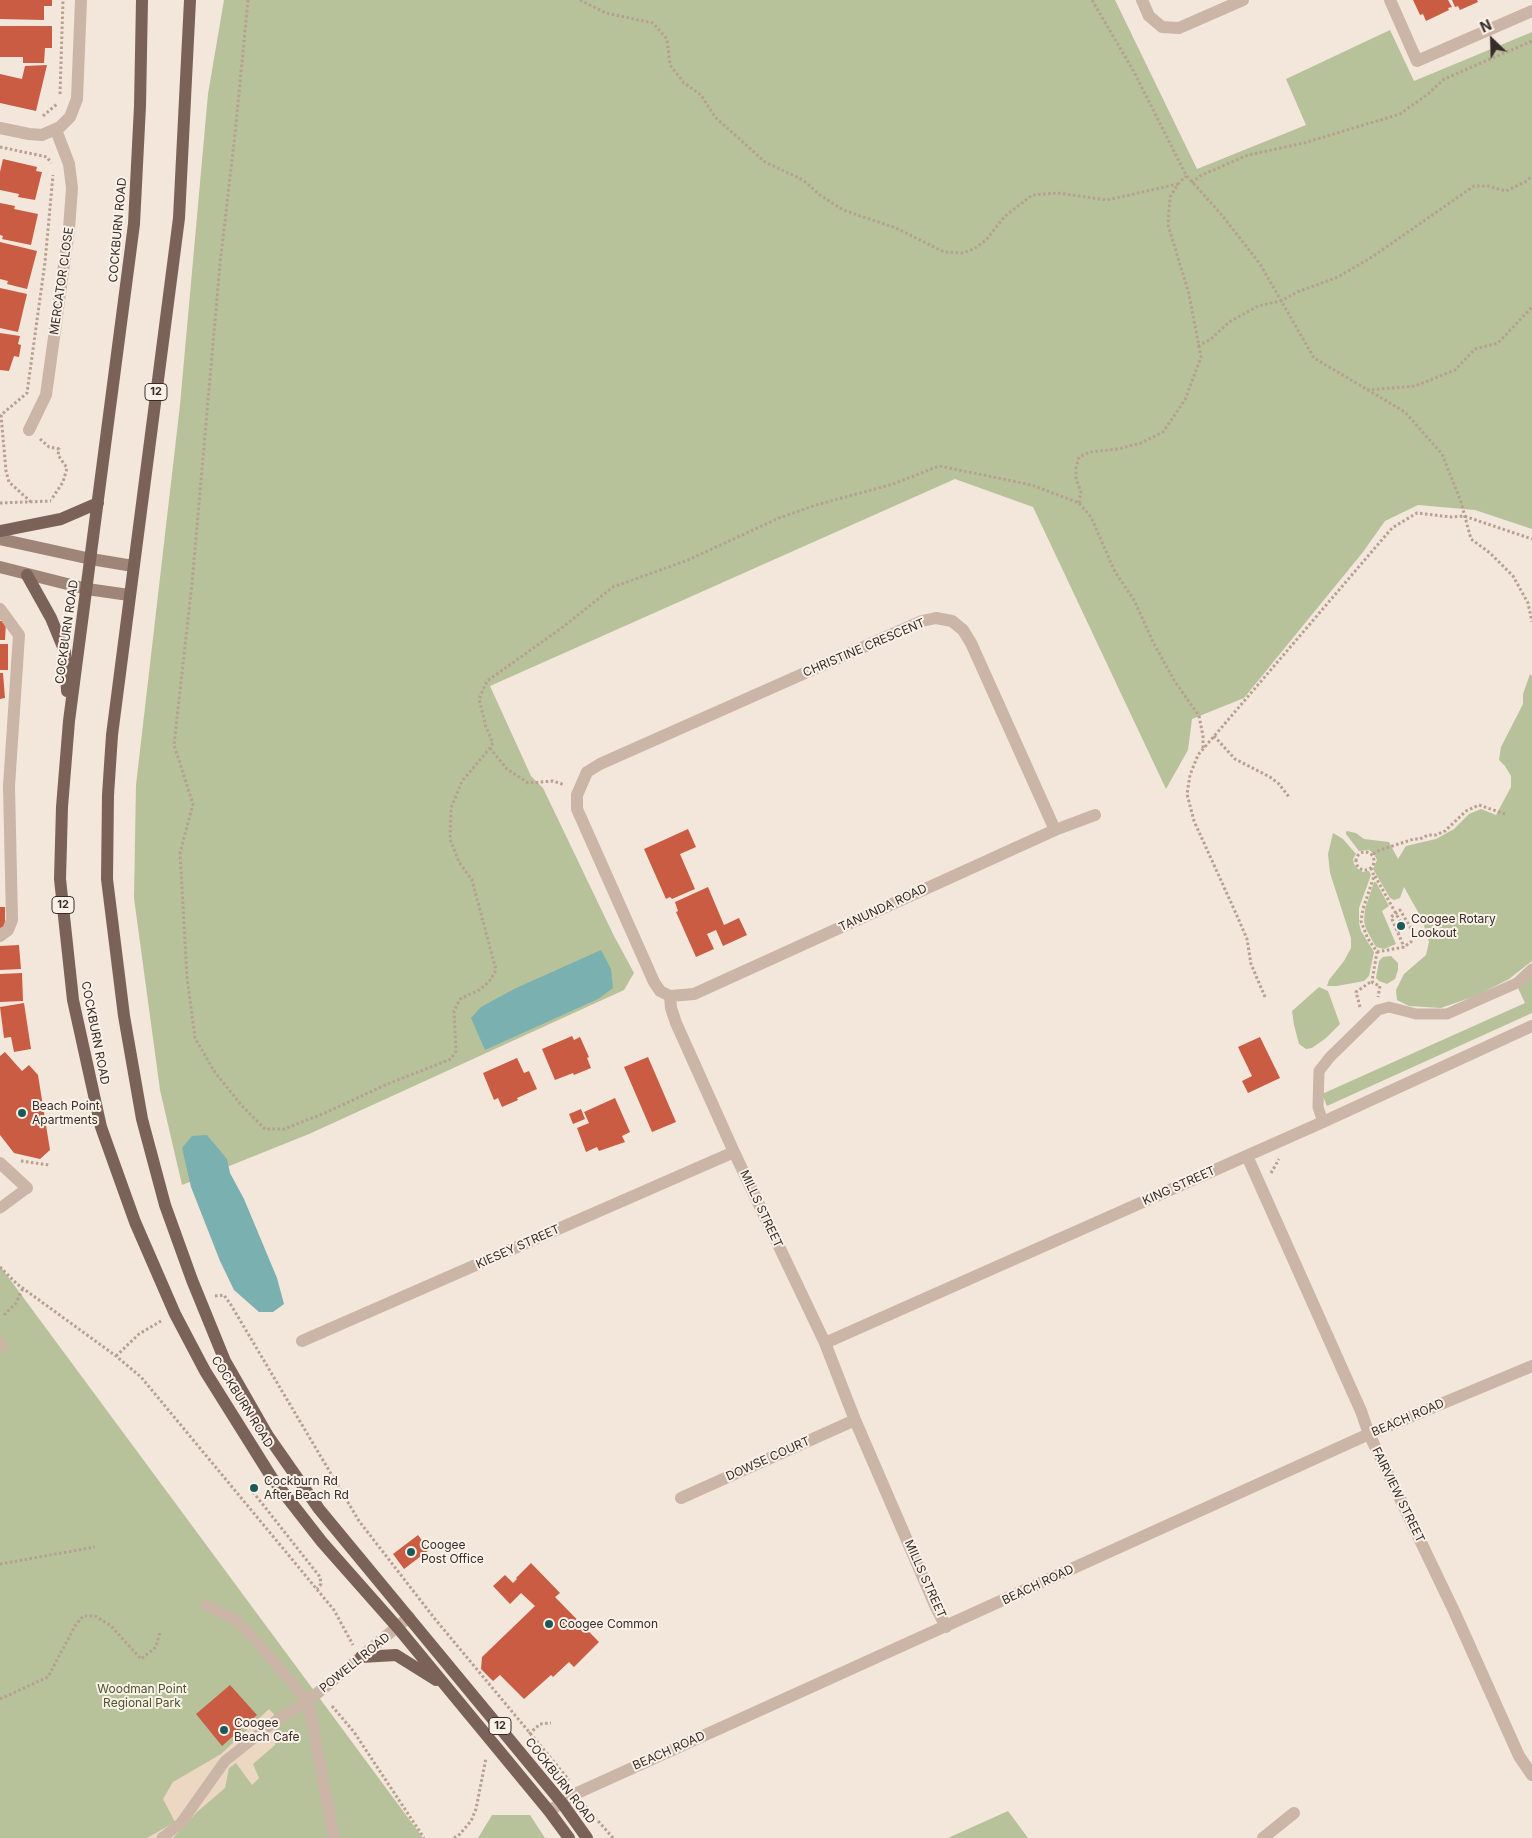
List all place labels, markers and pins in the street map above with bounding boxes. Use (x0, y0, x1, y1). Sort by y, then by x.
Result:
place label: Coogee Rotary Lookout (1411, 912, 1496, 940)
marker: Coogee Rotary Lookout (1395, 920, 1407, 932)
place label: Beach Point Apartments (32, 1099, 100, 1127)
marker: Beach Point Apartments (16, 1107, 28, 1119)
place label: Cockburn Rd After Beach Rd (264, 1474, 349, 1502)
marker: Cockburn Rd After Beach Rd (248, 1482, 260, 1494)
place label: Coogee Post Office (421, 1538, 484, 1566)
marker: Coogee Post Office (405, 1546, 417, 1558)
place label: Coogee Common (559, 1617, 658, 1631)
marker: Coogee Common (543, 1618, 555, 1630)
place label: Coogee Beach Cafe (234, 1716, 300, 1744)
marker: Coogee Beach Cafe (218, 1724, 230, 1736)

